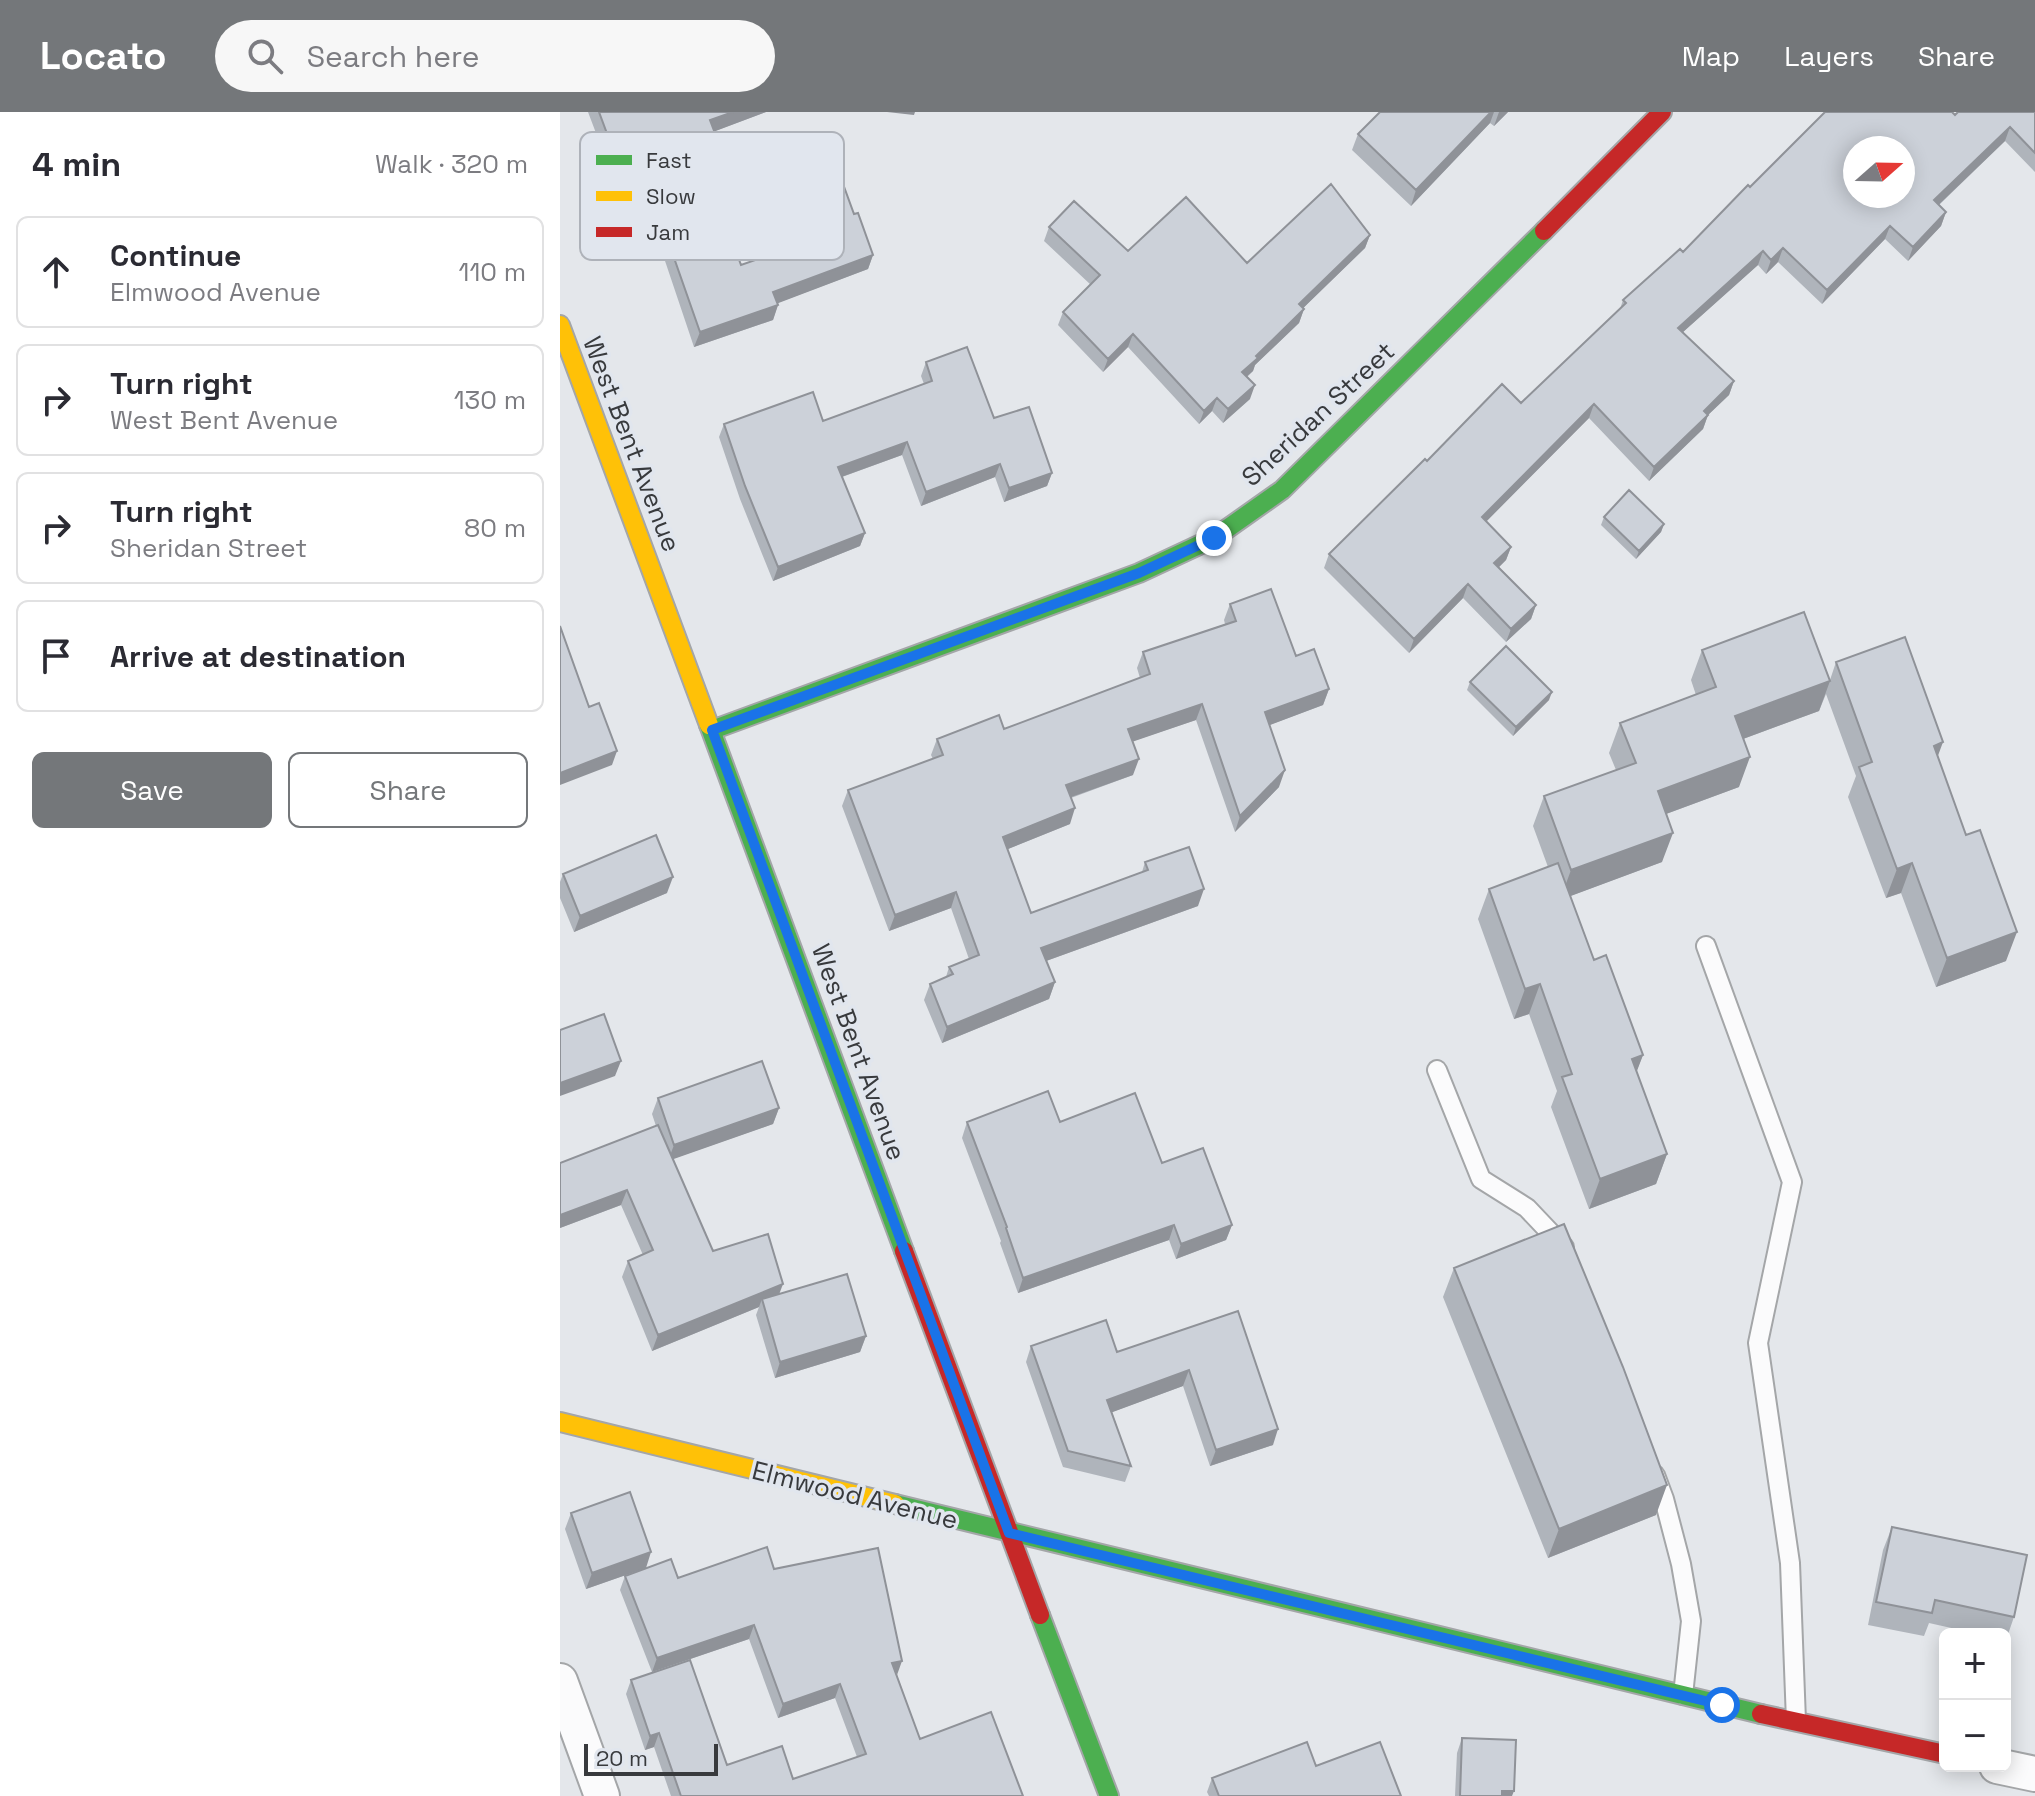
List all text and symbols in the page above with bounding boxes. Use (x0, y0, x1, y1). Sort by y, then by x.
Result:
search box (215, 20, 775, 92)
text: Locato (40, 32, 167, 80)
icon: search (243, 34, 287, 78)
text: Search here (307, 37, 480, 76)
text: Map (1682, 38, 1740, 74)
text: Layers (1784, 38, 1874, 74)
text: Share (1918, 38, 1995, 74)
legend (580, 132, 844, 260)
north arrow (1843, 136, 1915, 208)
text: 4 min (32, 143, 121, 186)
text: Fast (646, 146, 692, 174)
text: Walk · 320 m (375, 147, 528, 181)
text: Slow (646, 182, 696, 210)
text: Jam (646, 218, 690, 246)
text: Continue (110, 236, 241, 275)
icon: ahead (34, 250, 78, 294)
text: 110 m (459, 255, 526, 289)
text: Elmwood Avenue (110, 275, 321, 309)
street label: West Bent Avenue (575, 331, 689, 557)
street label: Sheridan Street (1234, 334, 1402, 494)
text: Turn right (110, 364, 253, 403)
icon: right (34, 378, 78, 422)
text: 130 m (454, 383, 526, 417)
text: West Bent Avenue (110, 403, 338, 437)
text: Turn right (110, 492, 253, 531)
icon: right (34, 506, 78, 550)
text: 80 m (464, 511, 526, 545)
route end (1196, 520, 1232, 556)
text: Sheridan Street (110, 531, 307, 565)
icon: arrive (34, 634, 78, 678)
text: Arrive at destination (110, 637, 406, 676)
button: Save (32, 752, 272, 828)
button: Share (288, 752, 528, 828)
street label: West Bent Avenue (804, 939, 914, 1165)
street label: Elmwood Avenue (749, 1453, 961, 1537)
map controls (1939, 1628, 2011, 1772)
button: + (1939, 1628, 2011, 1700)
route start (1704, 1687, 1740, 1723)
button: − (1939, 1700, 2011, 1772)
scale bar (584, 1740, 718, 1776)
text: 20 m (596, 1744, 648, 1772)

